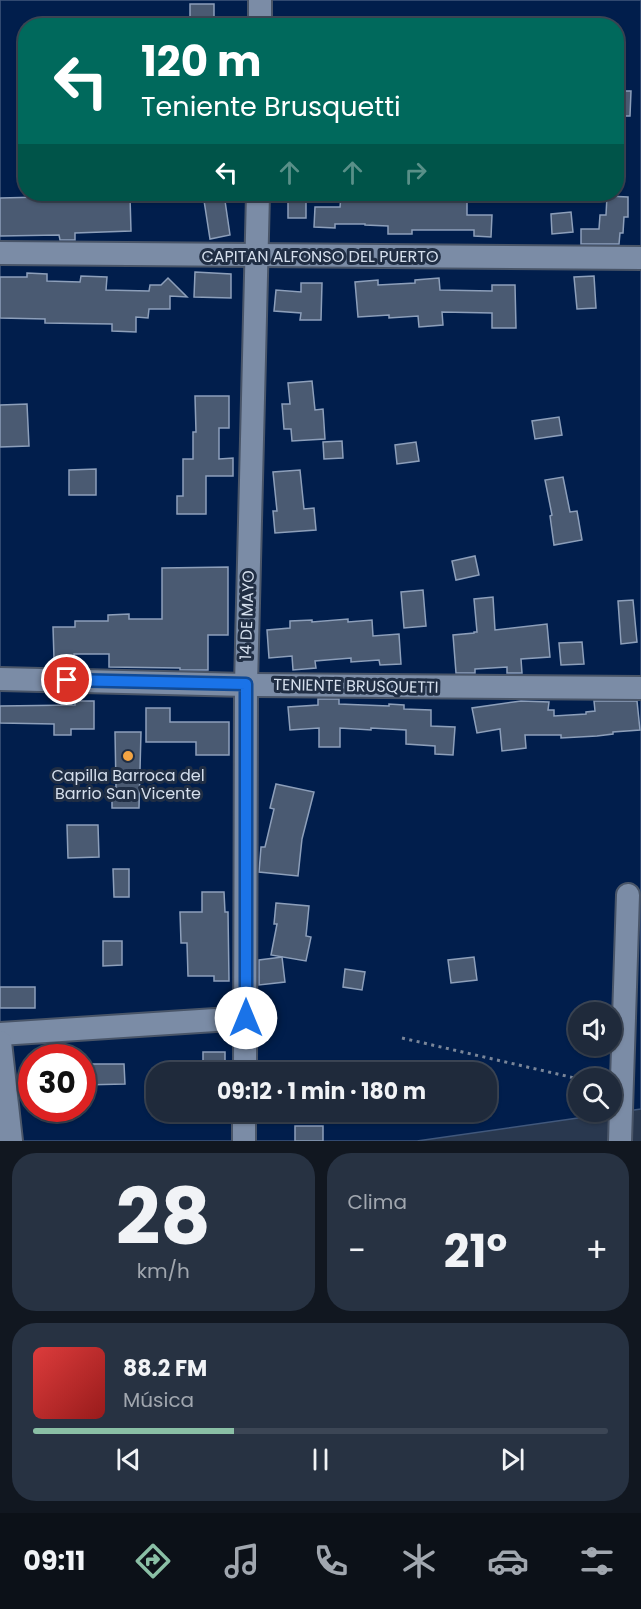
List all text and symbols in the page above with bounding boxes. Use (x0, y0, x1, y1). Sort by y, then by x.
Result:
text: 120 m (141, 32, 262, 91)
icon: left (42, 42, 120, 120)
text: Teniente Brusquetti (141, 88, 401, 125)
icon: left (210, 156, 243, 189)
icon: ahead (273, 156, 306, 189)
icon: ahead (336, 156, 369, 189)
icon: right (399, 156, 432, 189)
street label: CAPITAN ALFONSO DEL PUERTO (201, 245, 439, 268)
street label: 14 DE MAYO (234, 570, 260, 660)
pin (41, 654, 92, 705)
icon: arrive (50, 663, 83, 696)
street label: TENIENTE BRUSQUETTI (273, 673, 439, 699)
marker: Capilla Barroca del Barrio San Vicente (121, 749, 135, 763)
place label: Capilla Barroca del Barrio San Vicente (51, 764, 205, 805)
position arrow (214, 986, 278, 1050)
map controls (568, 1002, 622, 1122)
button: sound (568, 1002, 622, 1056)
speed limit sign: 30 (18, 1044, 96, 1122)
button: search (568, 1068, 622, 1122)
text: 09:12 · 1 min · 180 m (217, 1076, 426, 1107)
text: 28 (116, 1162, 211, 1271)
text: Clima (348, 1188, 407, 1216)
text: 21° (444, 1220, 507, 1283)
text: − (348, 1227, 366, 1274)
text: + (585, 1227, 608, 1274)
text: km/h (137, 1257, 190, 1285)
text: 88.2 FM (123, 1353, 207, 1384)
text: Música (123, 1386, 194, 1414)
icon: previous (112, 1443, 145, 1476)
icon: pause (304, 1443, 337, 1476)
icon: next (496, 1443, 529, 1476)
icon: directions (132, 1540, 174, 1582)
icon: music (221, 1540, 263, 1582)
icon: phone (310, 1540, 352, 1582)
icon: climate (398, 1540, 440, 1582)
icon: car (487, 1540, 529, 1582)
icon: filters (576, 1540, 618, 1582)
text: 09:11 (23, 1542, 86, 1579)

